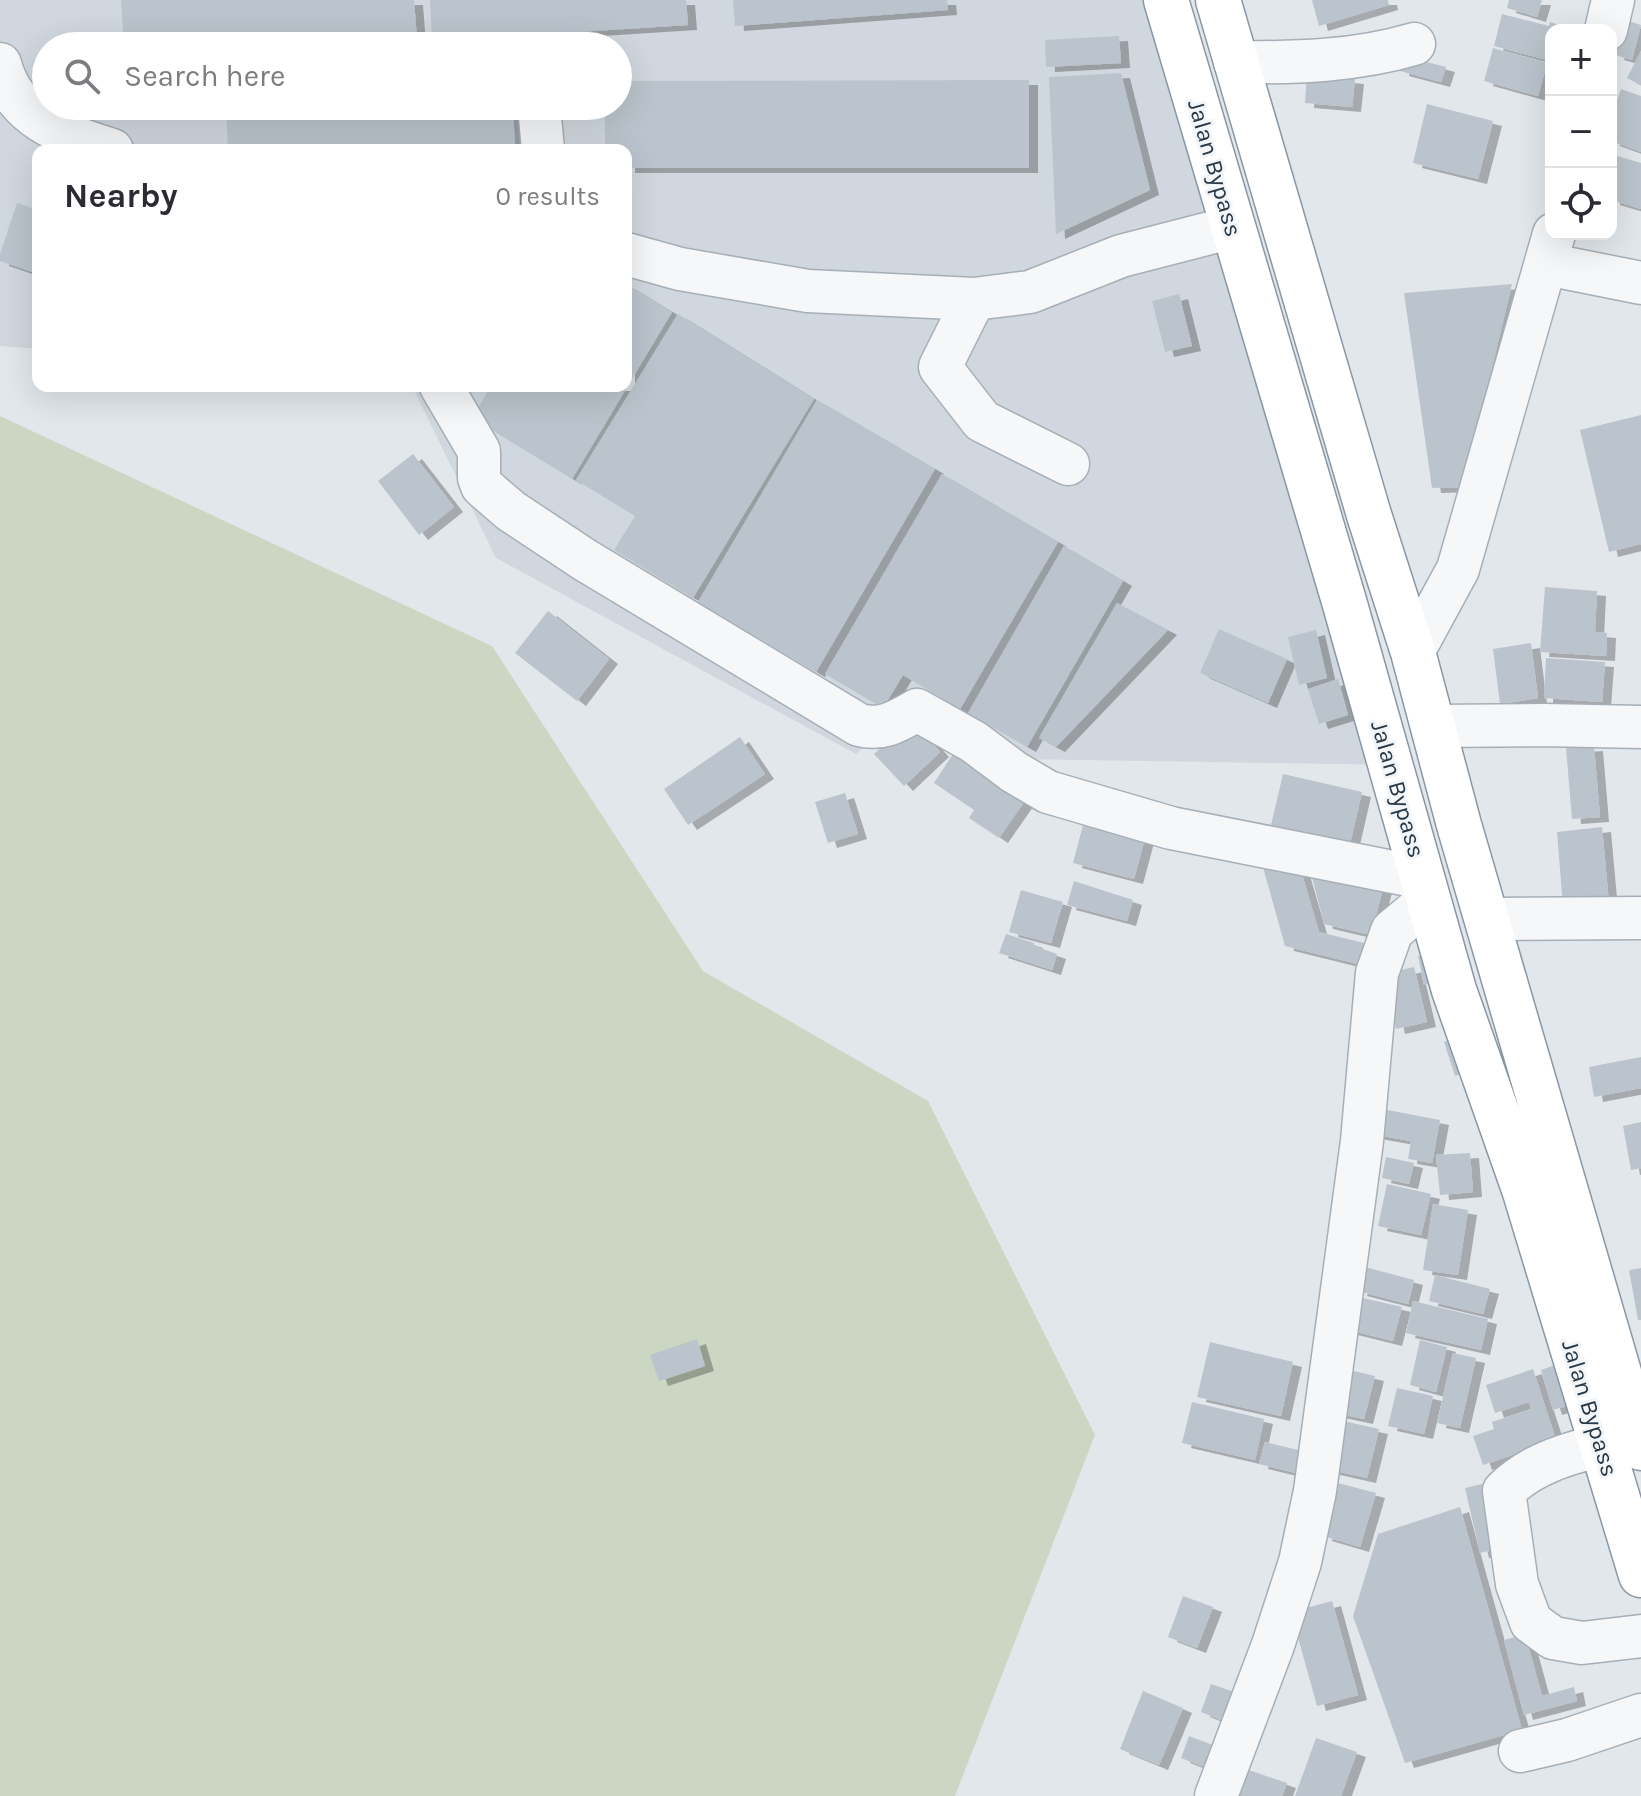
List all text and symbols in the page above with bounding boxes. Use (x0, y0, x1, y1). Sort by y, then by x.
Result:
map controls (1545, 24, 1617, 240)
button: + (1545, 24, 1617, 96)
search box (32, 32, 632, 120)
icon: search (60, 54, 104, 98)
text: Search here (124, 58, 285, 94)
street label: Jalan Bypass (1182, 96, 1248, 240)
button: − (1545, 96, 1617, 168)
button: locate (1545, 168, 1617, 240)
text: Nearby (64, 176, 178, 216)
text: 0 results (496, 181, 600, 212)
street label: Jalan Bypass (1365, 717, 1431, 861)
street label: Jalan Bypass (1556, 1336, 1624, 1480)

